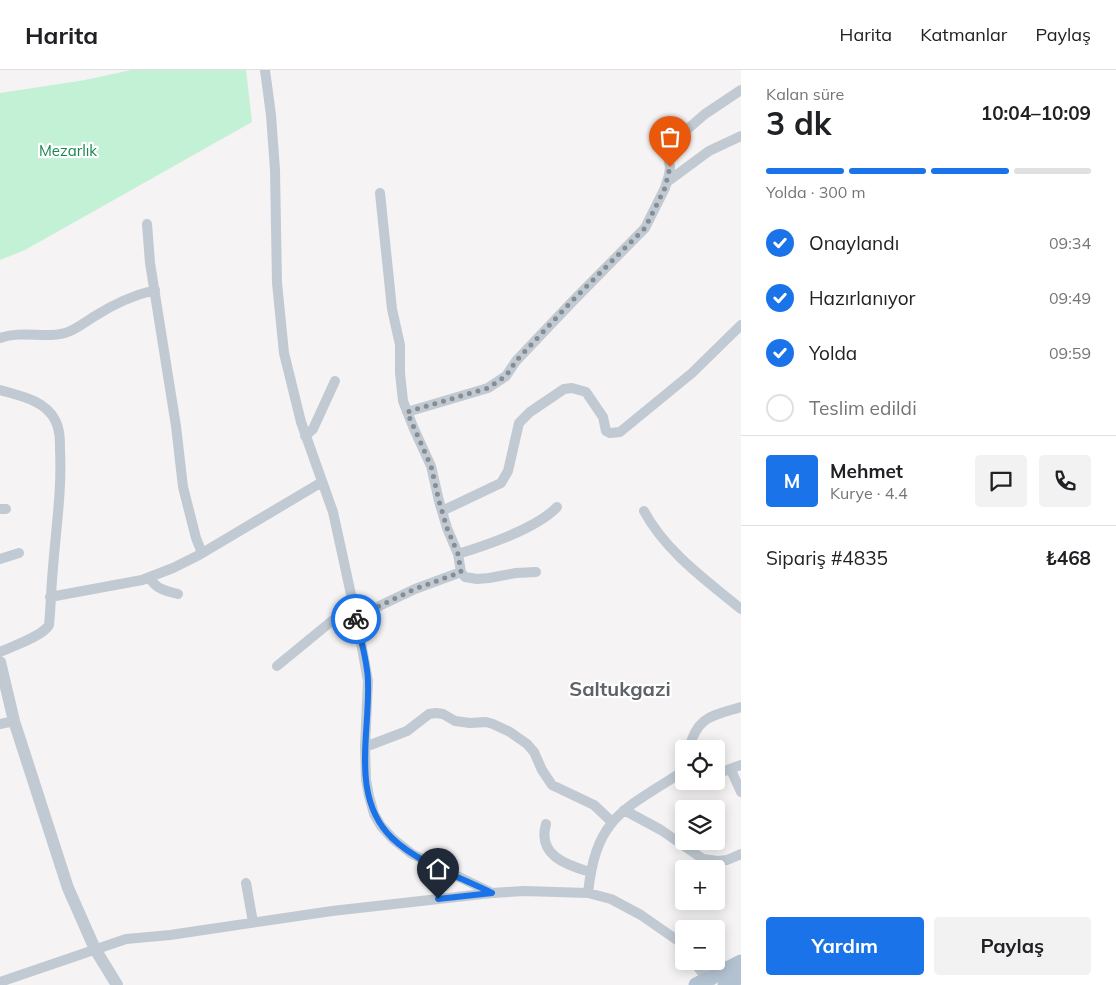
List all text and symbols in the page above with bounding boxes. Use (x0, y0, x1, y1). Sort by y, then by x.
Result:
text: Harita (25, 20, 98, 50)
text: Harita (840, 23, 892, 46)
text: Katmanlar (920, 23, 1007, 46)
text: Paylaş (1035, 23, 1091, 46)
text: Kalan süre (766, 84, 844, 104)
text: 10:04–10:09 (981, 101, 1091, 125)
text: 3 dk (766, 103, 831, 143)
pin (649, 116, 691, 167)
icon: bag (656, 123, 684, 151)
park label: Mezarlık (39, 141, 97, 160)
text: Yolda · 300 m (766, 182, 866, 202)
icon: check (766, 229, 794, 257)
text: Onaylandı (809, 231, 899, 255)
text: 09:34 (1049, 233, 1091, 253)
icon: check (766, 284, 794, 312)
text: Hazırlanıyor (809, 286, 916, 310)
text: 09:49 (1049, 288, 1091, 308)
icon: check (766, 339, 794, 367)
text: Yolda (809, 341, 857, 365)
text: 09:59 (1049, 343, 1091, 363)
text: Teslim edildi (809, 396, 917, 420)
button: chat (975, 455, 1027, 507)
button: phone (1039, 455, 1091, 507)
text: Mehmet (830, 459, 903, 483)
text: M (784, 469, 800, 493)
text: Kurye · 4.4 (830, 483, 907, 503)
text: Sipariş #4835 (766, 546, 888, 570)
text: ₺468 (1045, 546, 1091, 570)
courier (331, 594, 381, 644)
icon: bike (342, 605, 370, 633)
district label: Saltukgazi (569, 676, 671, 701)
map controls (675, 740, 725, 970)
button: locate (675, 740, 725, 790)
button: layers (675, 800, 725, 850)
pin (417, 848, 459, 899)
icon: home (424, 855, 452, 883)
button: + (675, 860, 725, 910)
button: Yardım (766, 917, 924, 975)
button: Paylaş (934, 917, 1091, 975)
button: − (675, 920, 725, 970)

